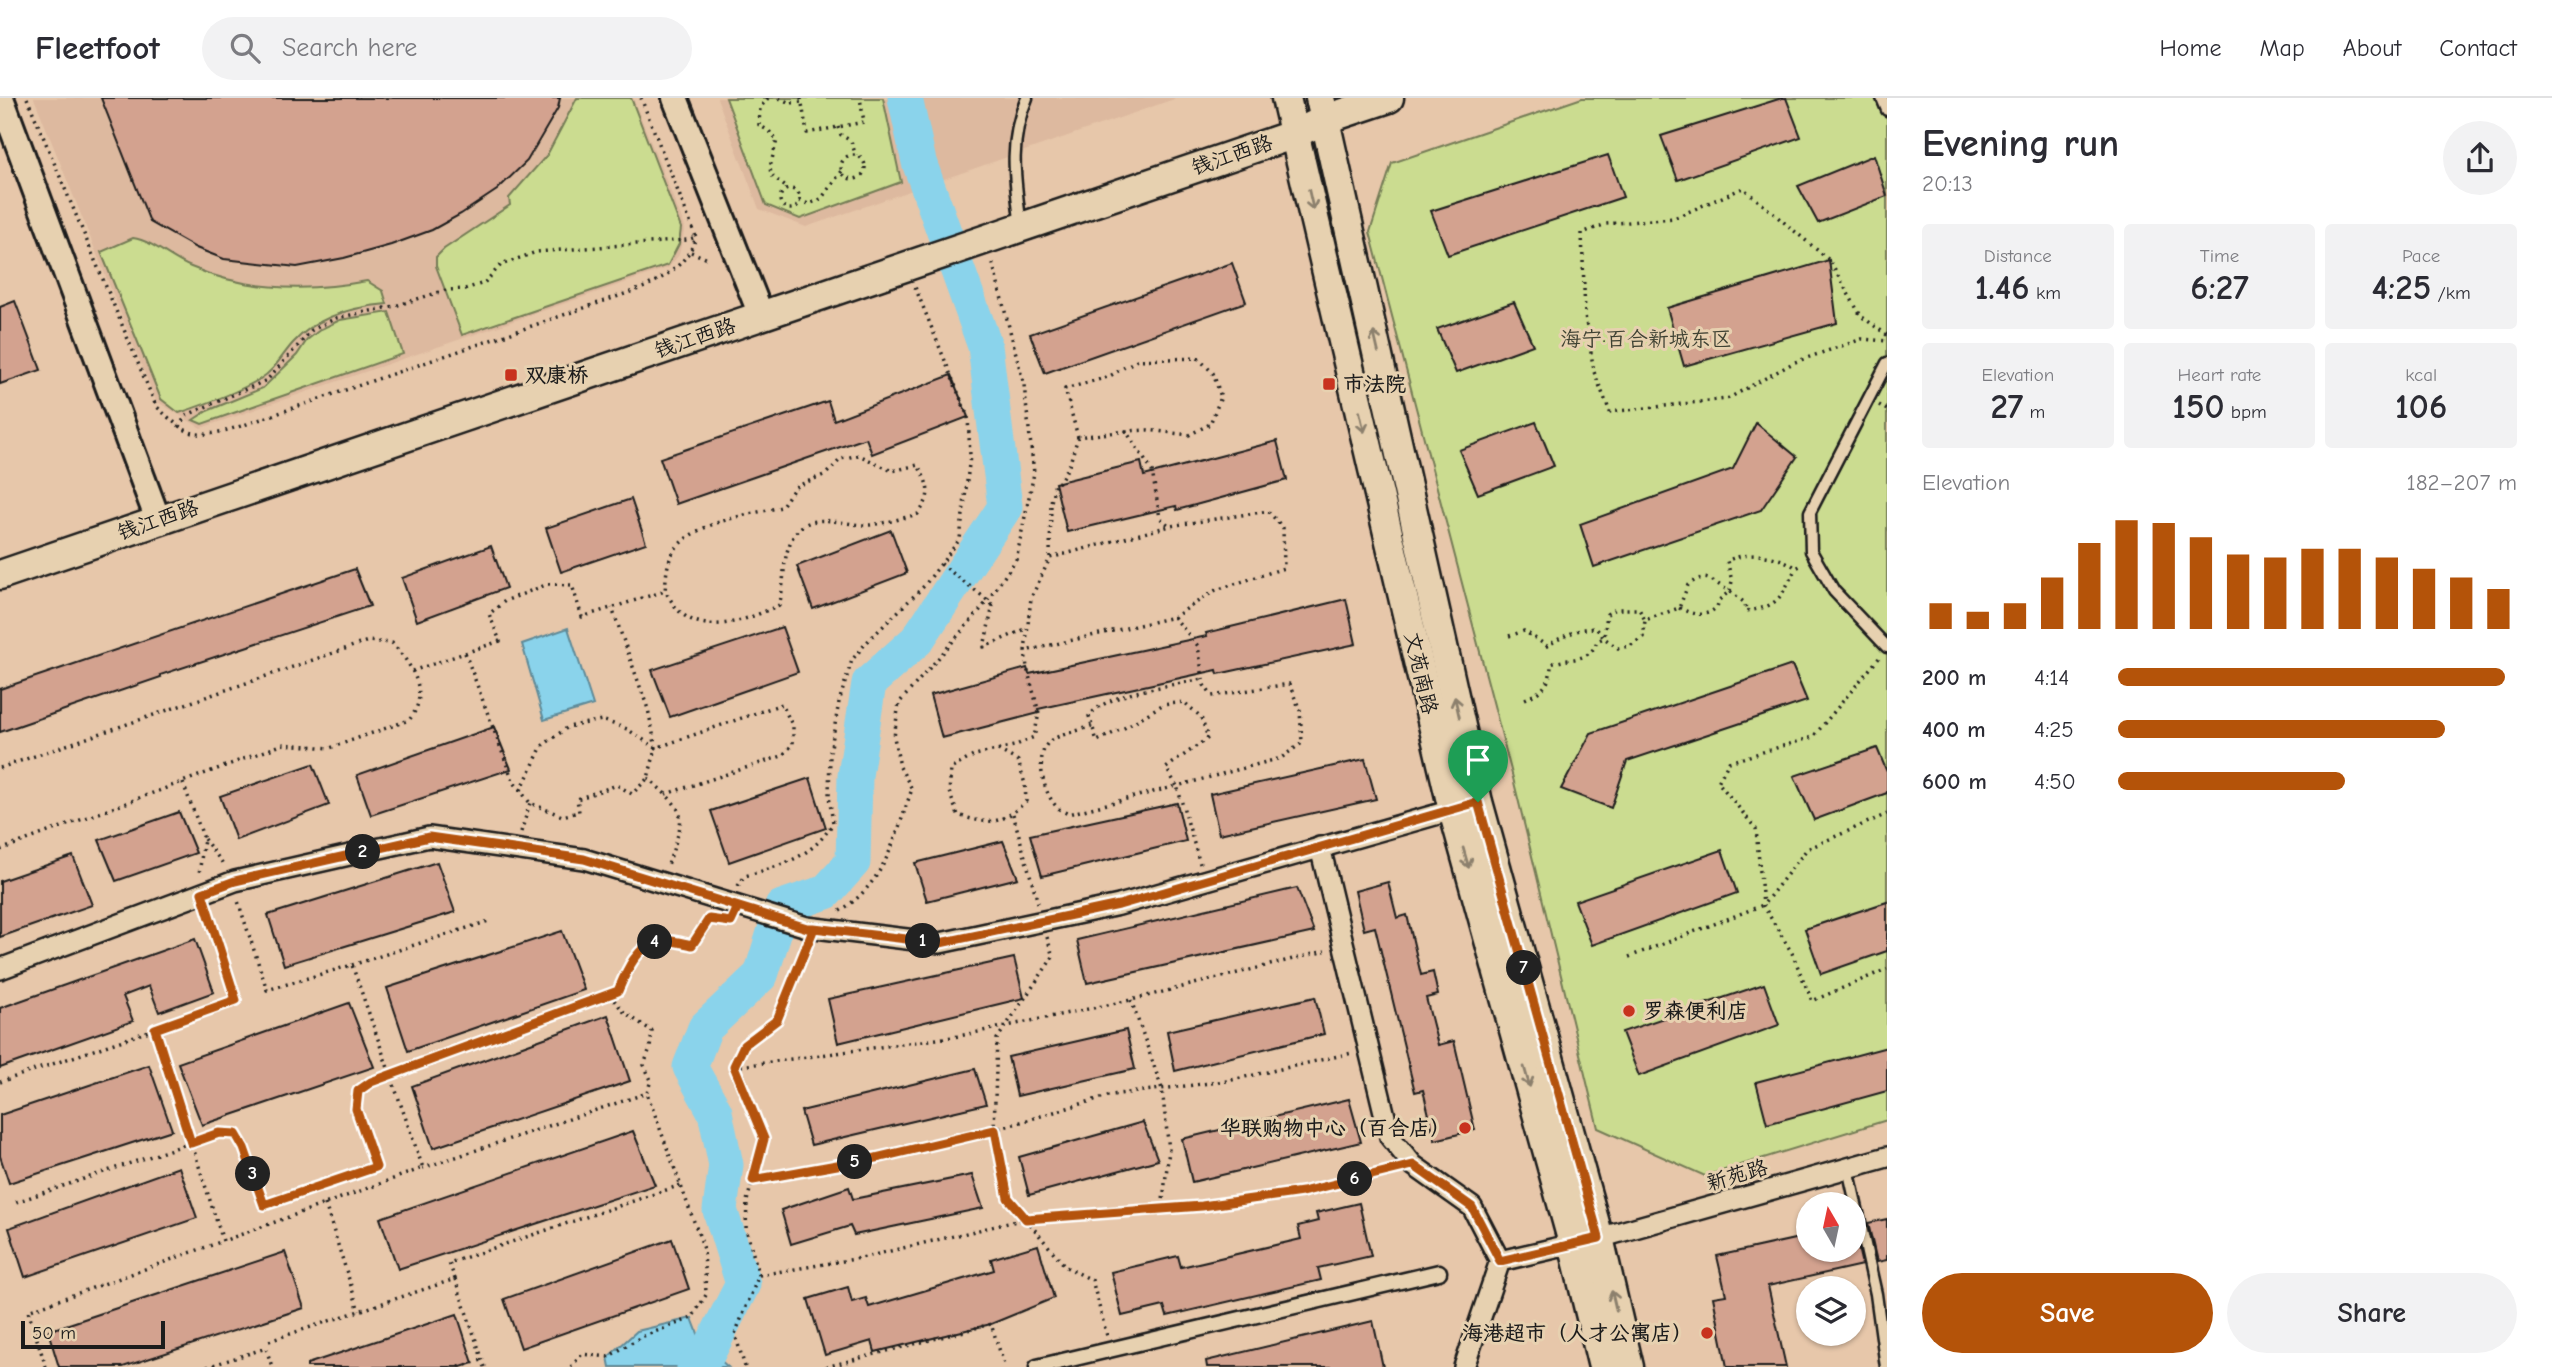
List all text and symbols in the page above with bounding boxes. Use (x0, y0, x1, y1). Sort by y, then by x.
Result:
search box (202, 17, 692, 80)
text: Fleetfoot (35, 29, 160, 67)
icon: search (226, 29, 264, 67)
text: Search here (282, 33, 417, 63)
text: Home (2160, 34, 2221, 62)
text: Map (2259, 34, 2305, 62)
text: About (2343, 34, 2401, 62)
text: Contact (2439, 34, 2517, 62)
button: share (2443, 121, 2517, 195)
text: Evening run (1922, 122, 2119, 166)
street label: 钱江西路 (1188, 130, 1276, 180)
text: 20:13 (1922, 170, 1973, 197)
one-way arrow (1304, 188, 1318, 211)
text: Distance (1984, 245, 2052, 267)
text: Time (2200, 245, 2239, 267)
text: Pace (2402, 245, 2440, 267)
text: 1.46 (1975, 267, 2030, 308)
text: 6:27 (2190, 267, 2249, 308)
text: 4:25 (2372, 267, 2431, 308)
text: km (2030, 282, 2061, 304)
text: /km (2431, 282, 2471, 304)
street label: 钱江西路 (651, 313, 739, 363)
park label: 海宁·百合新城东区 (1560, 327, 1732, 351)
one-way arrow (1368, 331, 1382, 354)
place label: 双康桥 (525, 363, 588, 387)
text: Elevation (1981, 364, 2054, 386)
text: Heart rate (2178, 364, 2261, 386)
text: kcal (2405, 364, 2437, 386)
marker: 双康桥 (503, 367, 519, 383)
place label: 市法院 (1343, 372, 1406, 396)
marker: 市法院 (1321, 376, 1337, 392)
text: 27 (1990, 386, 2023, 427)
text: 150 (2172, 386, 2225, 427)
text: 106 (2395, 386, 2447, 427)
text: m (2023, 401, 2045, 423)
text: bpm (2225, 401, 2267, 423)
one-way arrow (1356, 410, 1370, 433)
text: Elevation (1922, 469, 2010, 496)
text: 182–207 m (2407, 469, 2517, 496)
street label: 钱江西路 (114, 495, 202, 545)
street label: 文苑南路 (1400, 629, 1442, 717)
text: 200 m (1922, 664, 1986, 691)
text: 4:14 (2034, 664, 2070, 691)
one-way arrow (1450, 696, 1463, 719)
text: 400 m (1922, 716, 1986, 743)
text: 4:25 (2034, 716, 2074, 743)
pin (1448, 730, 1508, 802)
icon: arrive (1459, 741, 1497, 779)
text: 600 m (1922, 768, 1987, 795)
text: 4:50 (2034, 768, 2076, 795)
pin: 2 (346, 834, 380, 870)
text: 2 (358, 840, 367, 862)
one-way arrow (1461, 846, 1474, 868)
pin: 4 (638, 924, 672, 960)
pin: 1 (906, 924, 940, 958)
text: 1 (919, 929, 926, 951)
text: 4 (650, 930, 659, 952)
pin: 7 (1506, 950, 1542, 986)
text: 7 (1519, 956, 1528, 978)
place label: 罗森便利店 (1643, 999, 1748, 1023)
marker: 罗森便利店 (1621, 1003, 1637, 1019)
one-way arrow (1521, 1065, 1534, 1088)
place label: 华联购物中心（百合店） (1220, 1116, 1451, 1140)
marker: 华联购物中心（百合店） (1457, 1120, 1473, 1136)
pin: 5 (838, 1144, 872, 1180)
text: 5 (849, 1150, 860, 1172)
street label: 新苑路 (1703, 1155, 1771, 1195)
pin: 3 (236, 1156, 270, 1192)
text: 3 (248, 1162, 257, 1184)
pin: 6 (1338, 1162, 1372, 1196)
text: 6 (1350, 1167, 1359, 1189)
north arrow (1796, 1192, 1866, 1262)
map controls (1796, 1192, 1866, 1346)
button: Save (1922, 1273, 2213, 1353)
button: Share (2227, 1273, 2517, 1353)
button: layers (1796, 1276, 1866, 1346)
one-way arrow (1607, 1290, 1620, 1313)
scale bar (21, 1318, 164, 1350)
place label: 海港超市（人才公寓店） (1462, 1321, 1693, 1345)
text: 50 m (32, 1322, 76, 1344)
marker: 海港超市（人才公寓店） (1699, 1325, 1715, 1341)

